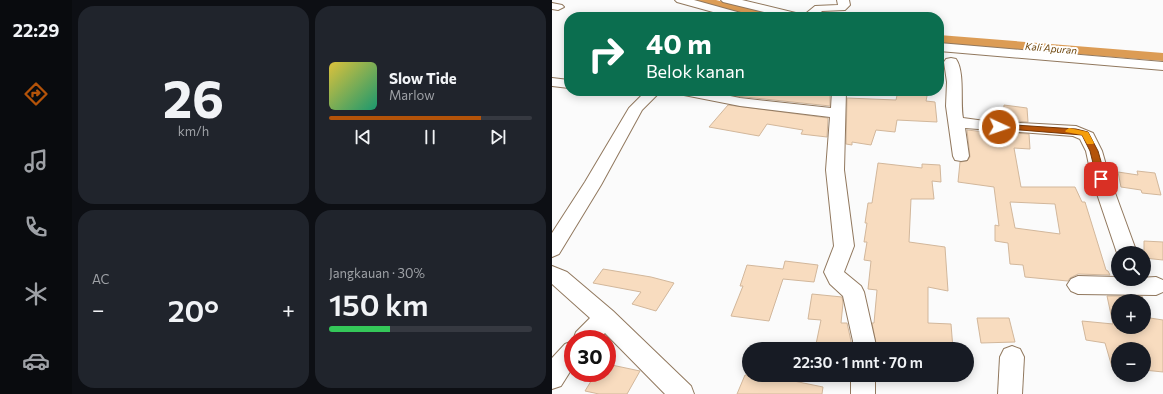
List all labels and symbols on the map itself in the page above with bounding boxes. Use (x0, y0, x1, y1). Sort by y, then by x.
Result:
water label: Kali Apuran (1024, 40, 1078, 56)
position arrow (978, 106, 1020, 148)
pin (1084, 162, 1118, 196)
speed limit sign: 30 (564, 330, 616, 382)

